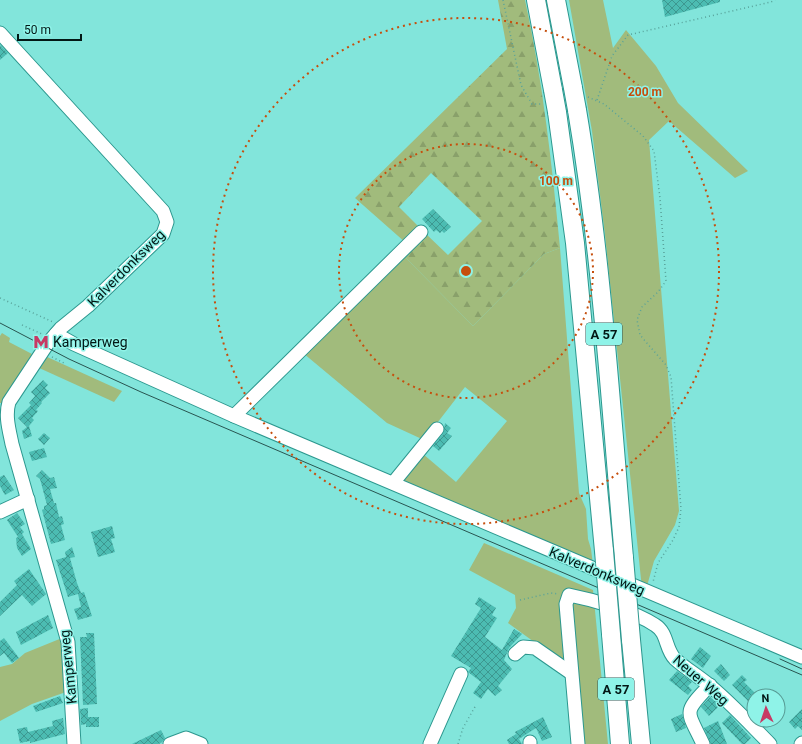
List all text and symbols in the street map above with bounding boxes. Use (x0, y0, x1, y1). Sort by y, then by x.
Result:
scale bar (18, 16, 81, 42)
text: 50 m (24, 23, 51, 37)
text: 200 m (628, 85, 662, 99)
text: 100 m (539, 174, 573, 188)
street label: Kalverdonksweg (84, 226, 168, 310)
centre of rings (459, 264, 473, 278)
road number: A 57 (586, 323, 622, 345)
metro station icon: Kamperweg (32, 333, 50, 351)
place label: Kamperweg (53, 334, 128, 350)
street label: Kalverdonksweg (547, 544, 647, 598)
street label: Kamperweg (56, 629, 80, 705)
street label: Neuer Weg (670, 652, 732, 708)
road number: A 57 (598, 678, 634, 700)
north arrow (746, 688, 786, 728)
text: N (761, 692, 770, 705)

